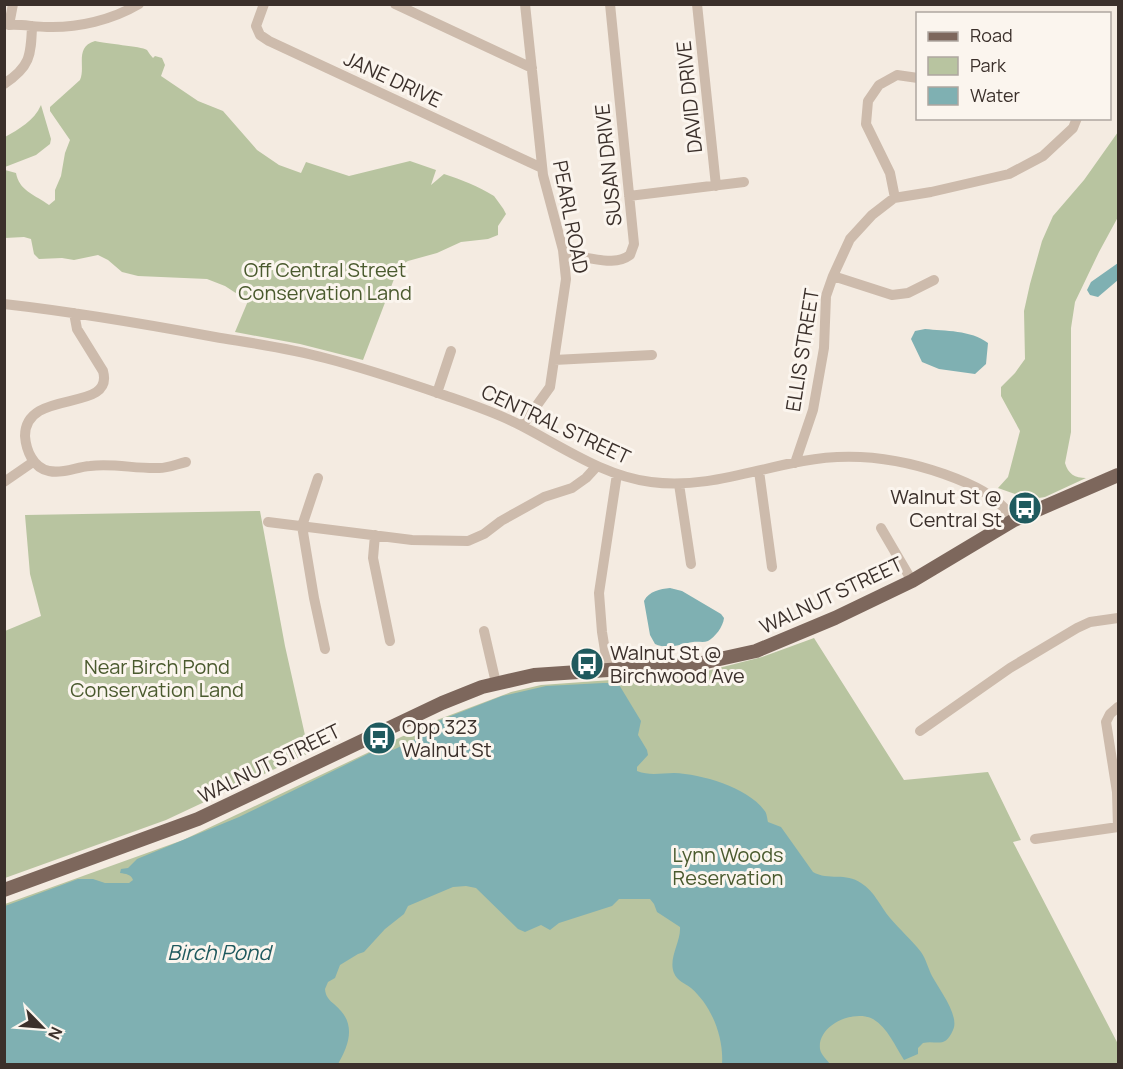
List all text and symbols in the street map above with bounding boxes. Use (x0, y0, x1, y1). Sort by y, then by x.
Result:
legend (916, 12, 1111, 120)
text: Road (970, 23, 1013, 47)
street label: DAVID DRIVE (670, 40, 708, 154)
street label: JANE DRIVE (340, 45, 446, 113)
text: Park (970, 53, 1007, 77)
text: Water (970, 83, 1020, 107)
street label: SUSAN DRIVE (588, 103, 628, 227)
street label: PEARL ROAD (547, 158, 595, 276)
park label: Off Central Street Conservation Land (238, 256, 412, 306)
street label: ELLIS STREET (779, 286, 825, 414)
street label: CENTRAL STREET (477, 378, 635, 470)
place label: Walnut St @ Central St (890, 483, 1002, 533)
bus stop icon: Walnut St @ Central St (1007, 490, 1043, 526)
street label: WALNUT STREET (755, 550, 907, 640)
place label: Walnut St @ Birchwood Ave (610, 639, 745, 689)
bus stop icon: Walnut St @ Birchwood Ave (569, 646, 605, 682)
park label: Near Birch Pond Conservation Land (70, 653, 244, 703)
place label: Opp 323 Walnut St (402, 713, 492, 763)
street label: WALNUT STREET (193, 717, 345, 809)
bus stop icon: Opp 323 Walnut St (361, 720, 397, 756)
park label: Lynn Woods Reservation (672, 841, 784, 891)
water label: Birch Pond (167, 938, 273, 966)
north arrow (12, 997, 72, 1057)
text: N (43, 1023, 68, 1043)

